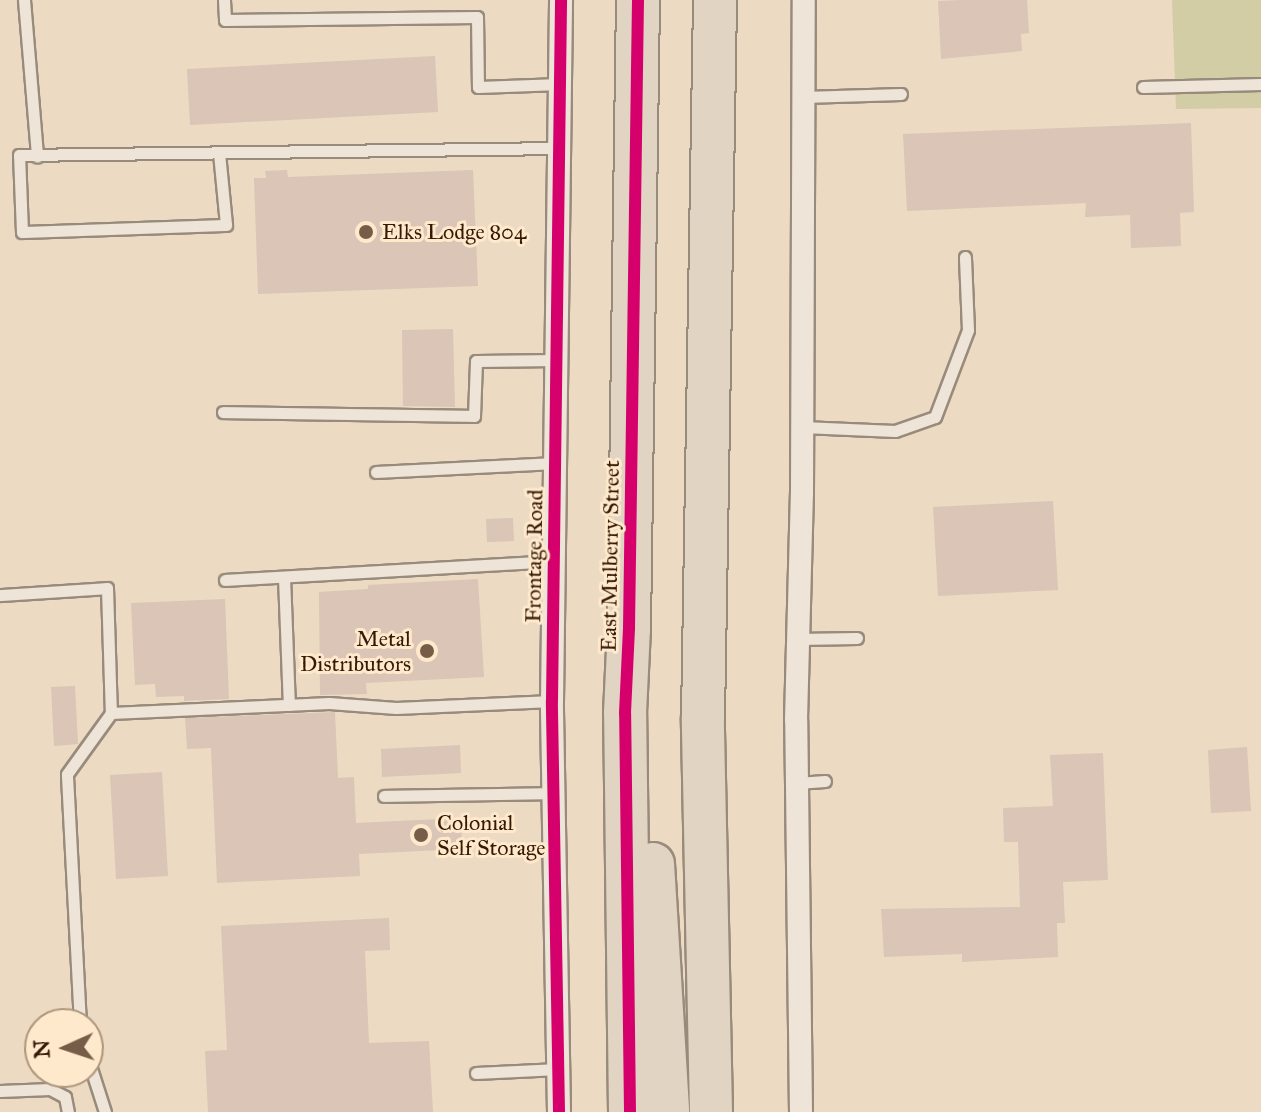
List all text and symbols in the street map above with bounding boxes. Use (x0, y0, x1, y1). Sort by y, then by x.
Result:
place label: Elks Lodge 804 (382, 219, 526, 245)
marker: Elks Lodge 804 (357, 223, 375, 241)
street label: East Mulberry Street (595, 460, 625, 652)
street label: Frontage Road (520, 489, 548, 623)
place label: Metal Distributors (300, 625, 411, 676)
marker: Metal Distributors (418, 642, 436, 660)
place label: Colonial Self Storage (437, 809, 546, 860)
marker: Colonial Self Storage (412, 826, 430, 844)
north arrow (24, 1008, 104, 1088)
text: N (28, 1039, 56, 1059)

